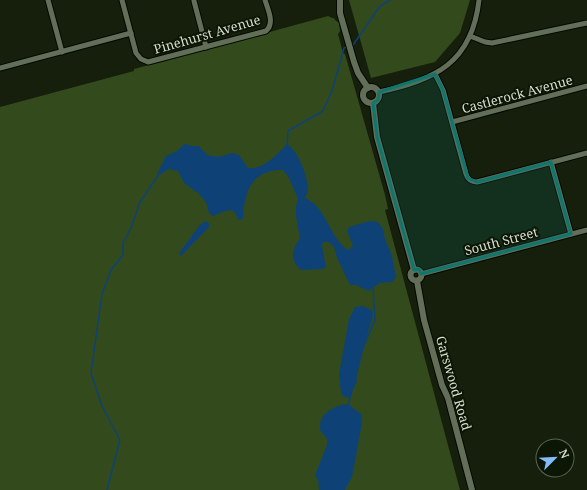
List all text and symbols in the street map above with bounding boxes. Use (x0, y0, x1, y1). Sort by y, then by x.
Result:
street label: Pinehurst Avenue (152, 10, 263, 58)
street label: Castlerock Avenue (460, 71, 575, 117)
street label: South Street (462, 222, 540, 259)
street label: Garswood Road (432, 334, 476, 432)
north arrow (535, 438, 575, 478)
text: N (556, 447, 573, 461)

